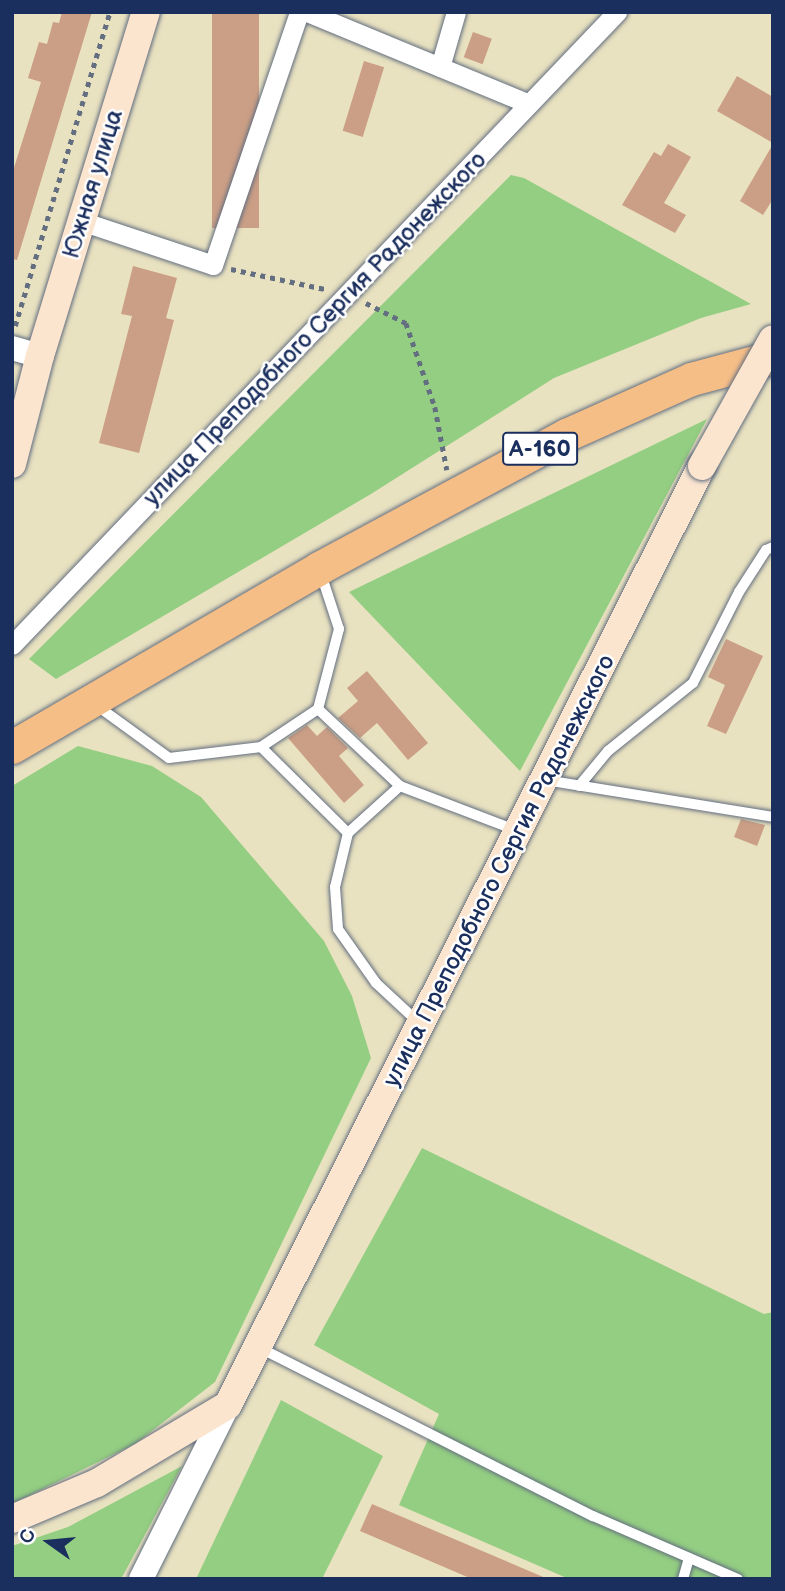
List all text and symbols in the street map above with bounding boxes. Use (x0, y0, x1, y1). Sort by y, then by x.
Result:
street label: Южная улица (57, 106, 129, 262)
street label: улица Преподобного Сергия Радонежского (138, 146, 492, 512)
road number: А-160 (502, 430, 578, 468)
street label: улица Преподобного Сергия Радонежского (377, 650, 621, 1092)
north arrow (14, 1507, 84, 1577)
text: С (15, 1527, 41, 1546)

